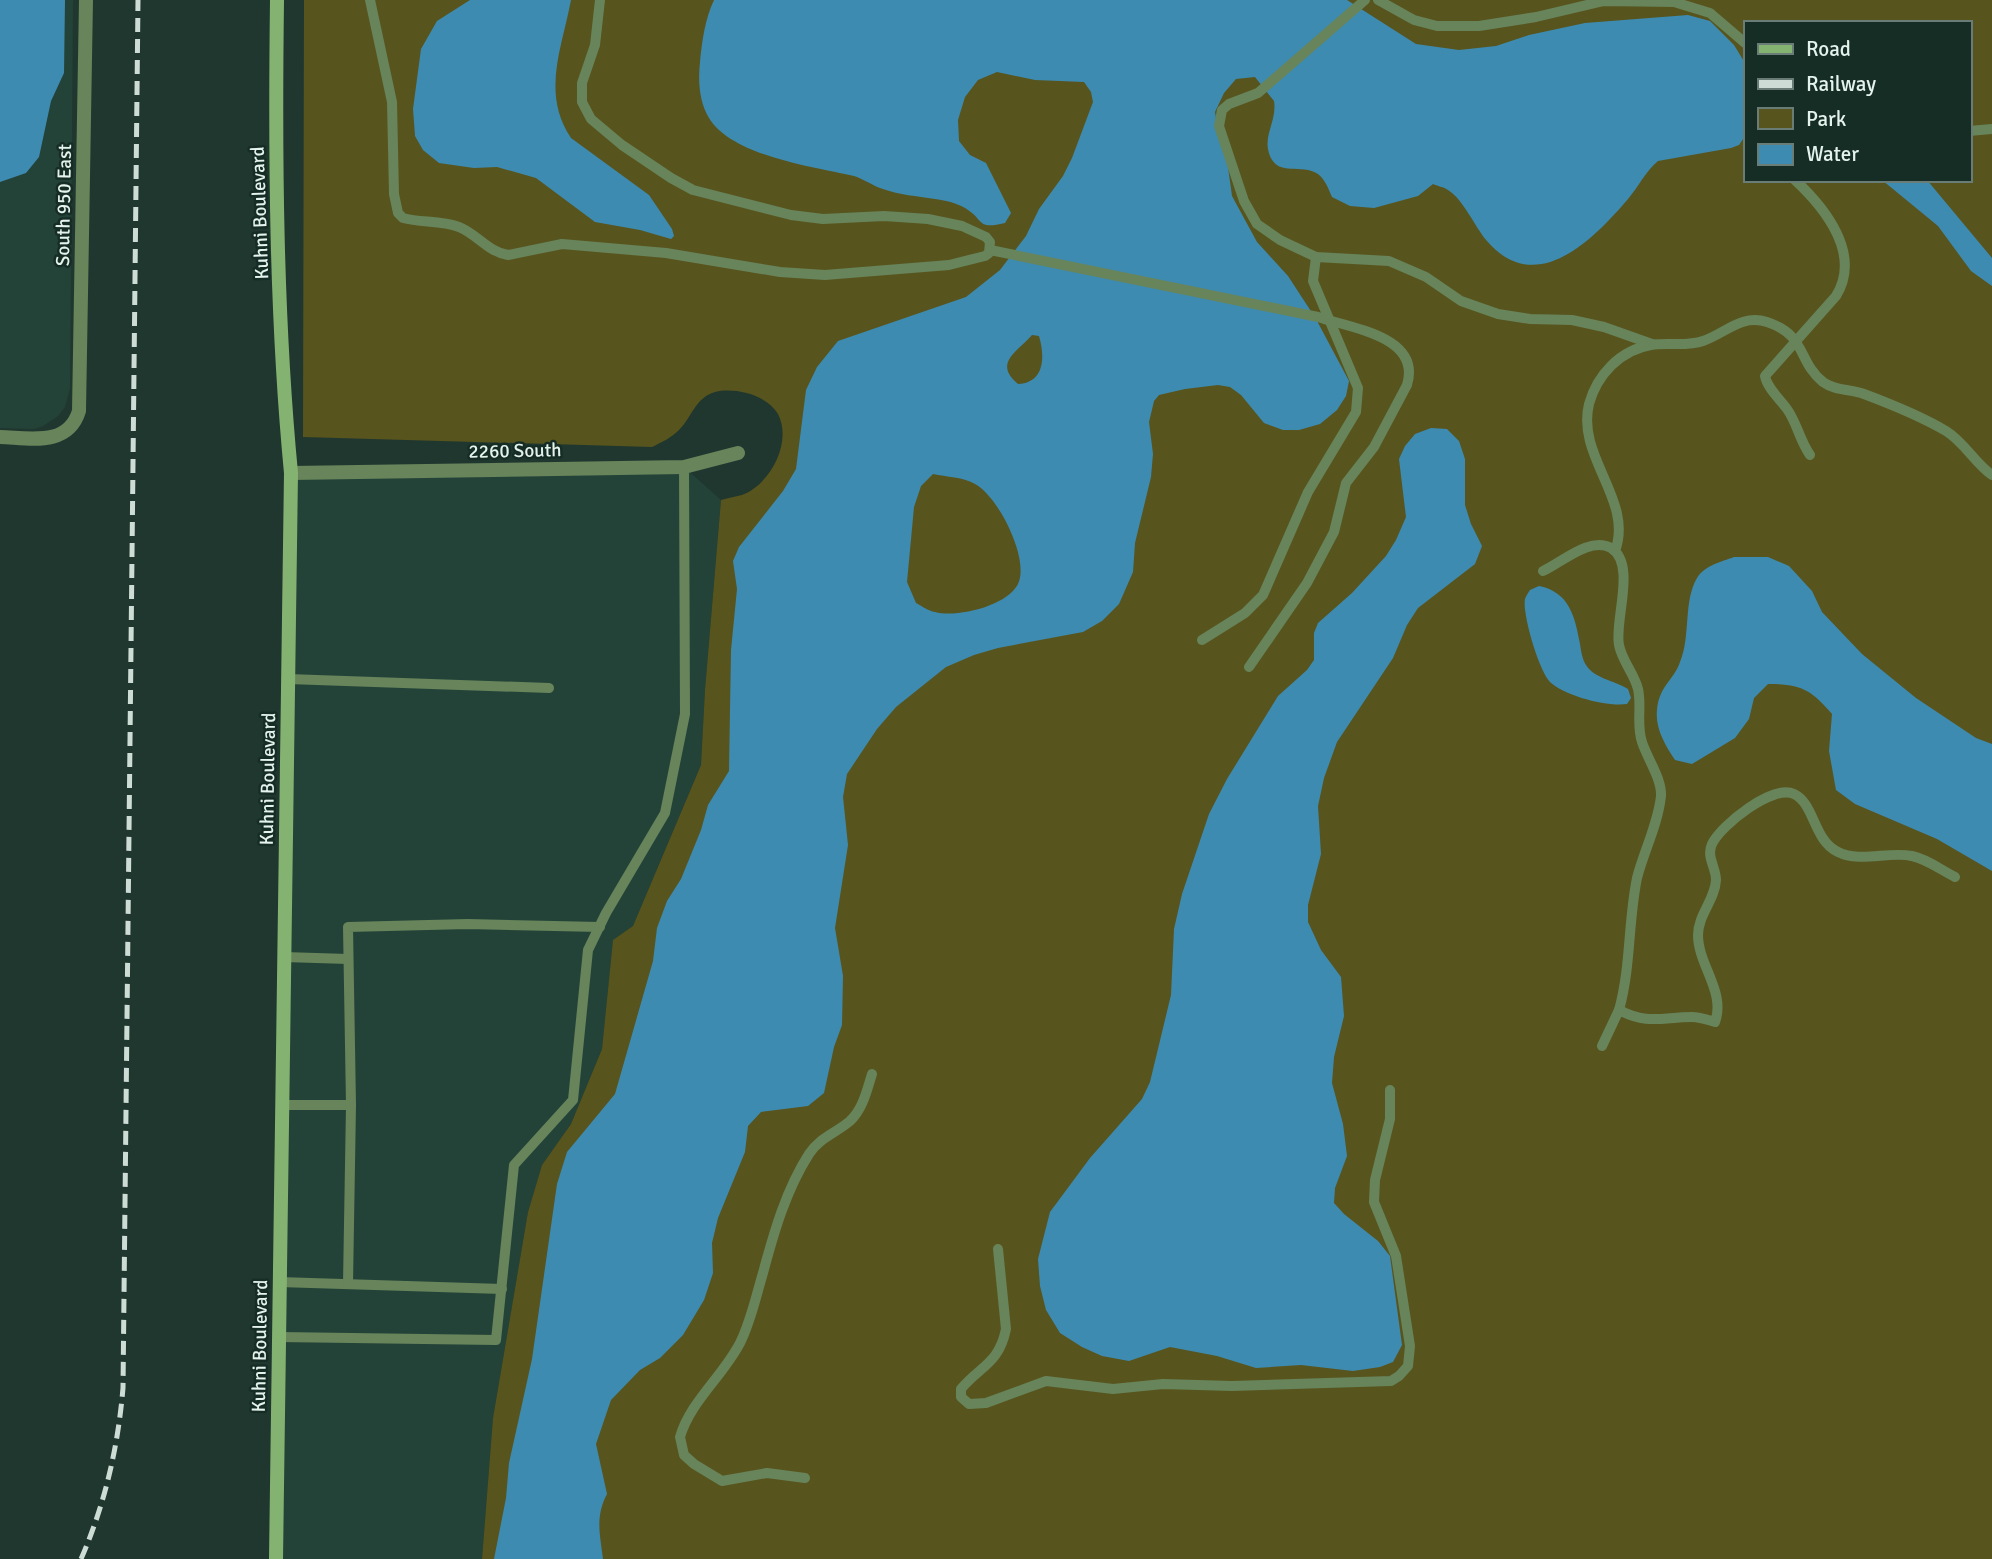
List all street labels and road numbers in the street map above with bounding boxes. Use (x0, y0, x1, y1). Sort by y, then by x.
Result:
street label: South 950 East (51, 143, 77, 266)
street label: Kuhni Boulevard (246, 146, 274, 280)
street label: 2260 South (468, 438, 562, 464)
street label: Kuhni Boulevard (255, 712, 281, 846)
street label: Kuhni Boulevard (247, 1279, 273, 1413)

